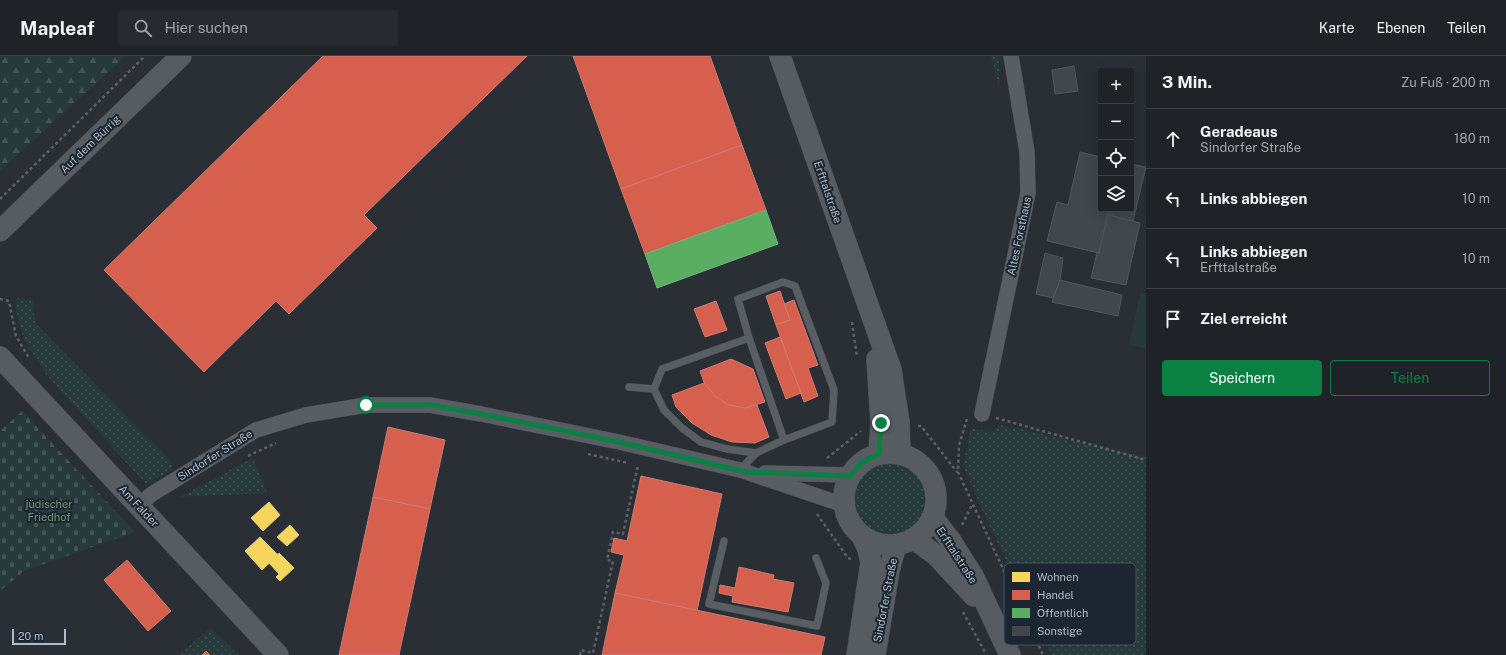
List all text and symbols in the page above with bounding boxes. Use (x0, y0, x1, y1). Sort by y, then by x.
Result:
search box (118, 10, 398, 46)
text: Mapleaf (20, 17, 94, 39)
icon: search (132, 17, 154, 39)
text: Hier suchen (164, 19, 248, 36)
text: Karte (1319, 20, 1354, 36)
text: Ebenen (1376, 20, 1425, 36)
text: Teilen (1447, 20, 1486, 36)
map controls (1098, 68, 1134, 212)
button: + (1098, 68, 1134, 104)
text: 3 Min. (1162, 72, 1212, 92)
text: Zu Fuß · 200 m (1401, 75, 1490, 90)
button: − (1098, 104, 1134, 140)
street label: Auf dem Bürrig (58, 113, 122, 175)
text: Geradeaus (1200, 123, 1278, 140)
icon: ahead (1162, 128, 1184, 150)
text: 180 m (1454, 131, 1490, 146)
button: locate (1098, 140, 1134, 176)
text: Sindorfer Straße (1200, 140, 1301, 155)
street label: Erfttalstraße (812, 159, 844, 225)
button: layers (1098, 176, 1134, 212)
icon: left (1162, 188, 1184, 210)
text: Links abbiegen (1200, 190, 1307, 207)
text: 10 m (1462, 191, 1490, 206)
street label: Altes Forsthaus (1005, 195, 1033, 276)
text: Links abbiegen (1200, 243, 1307, 260)
icon: left (1162, 248, 1184, 270)
text: 10 m (1462, 251, 1490, 266)
text: Erfttalstraße (1200, 260, 1277, 275)
icon: arrive (1162, 308, 1184, 330)
text: Ziel erreicht (1200, 310, 1287, 327)
button: Speichern (1162, 360, 1322, 396)
button: Teilen (1330, 360, 1490, 396)
route start (357, 396, 375, 414)
route end (872, 414, 890, 432)
street label: Sindorfer Straße (176, 427, 254, 483)
street label: Am Falder (117, 483, 161, 529)
park label: jüdischer Friedhof (25, 498, 72, 523)
street label: Erfttalstraße (934, 524, 980, 586)
street label: Sindorfer Straße (871, 557, 899, 643)
legend (1004, 563, 1136, 645)
text: Wohnen (1037, 571, 1078, 583)
text: Handel (1037, 589, 1074, 601)
text: Öffentlich (1037, 606, 1088, 619)
text: Sonstige (1037, 625, 1082, 637)
scale bar (12, 627, 66, 646)
text: 20 m (18, 630, 43, 642)

